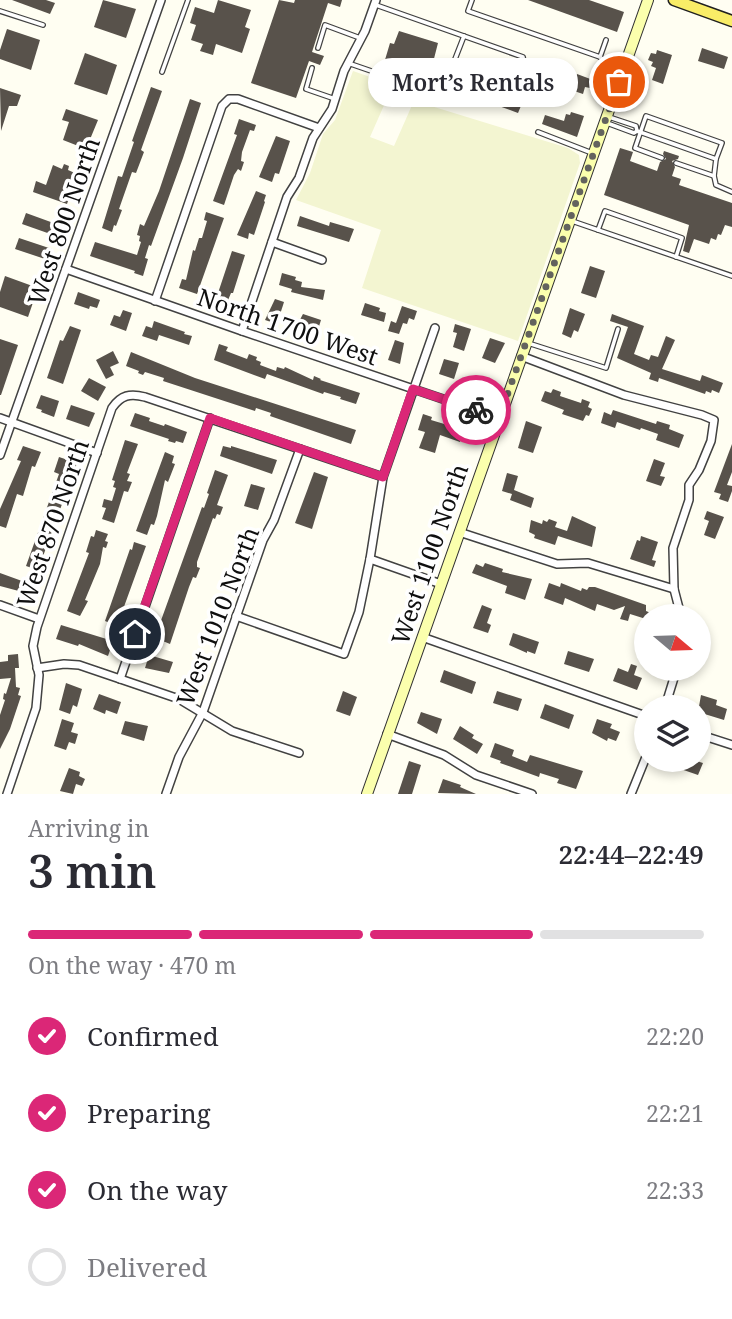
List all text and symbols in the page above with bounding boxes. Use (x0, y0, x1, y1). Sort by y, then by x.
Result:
pin (589, 52, 649, 112)
callout: Mort’s Rentals (367, 57, 577, 106)
icon: bag (600, 63, 638, 101)
text: Mort’s Rentals (392, 66, 554, 98)
street label: West 800 North (19, 133, 107, 309)
street label: North 1700 West (193, 280, 383, 372)
courier (441, 375, 511, 445)
icon: bike (457, 391, 495, 429)
street label: West 870 North (8, 435, 96, 611)
street label: West 1100 North (383, 459, 475, 649)
street label: West 1010 North (168, 522, 266, 710)
pin (105, 604, 165, 664)
north arrow (634, 604, 710, 681)
map controls (634, 604, 711, 772)
icon: home (116, 615, 154, 653)
button: layers (634, 695, 711, 772)
text: Arriving in (28, 812, 149, 844)
text: 22:44–22:49 (558, 836, 704, 872)
text: 3 min (28, 839, 156, 901)
text: On the way · 470 m (28, 949, 236, 981)
icon: check (28, 1017, 66, 1055)
text: Confirmed (87, 1018, 219, 1054)
text: 22:20 (646, 1020, 704, 1052)
icon: check (28, 1094, 66, 1132)
text: Preparing (87, 1095, 211, 1131)
text: 22:21 (646, 1097, 704, 1129)
icon: check (28, 1171, 66, 1209)
text: On the way (87, 1172, 227, 1208)
text: 22:33 (646, 1174, 704, 1206)
text: Delivered (87, 1249, 207, 1285)

